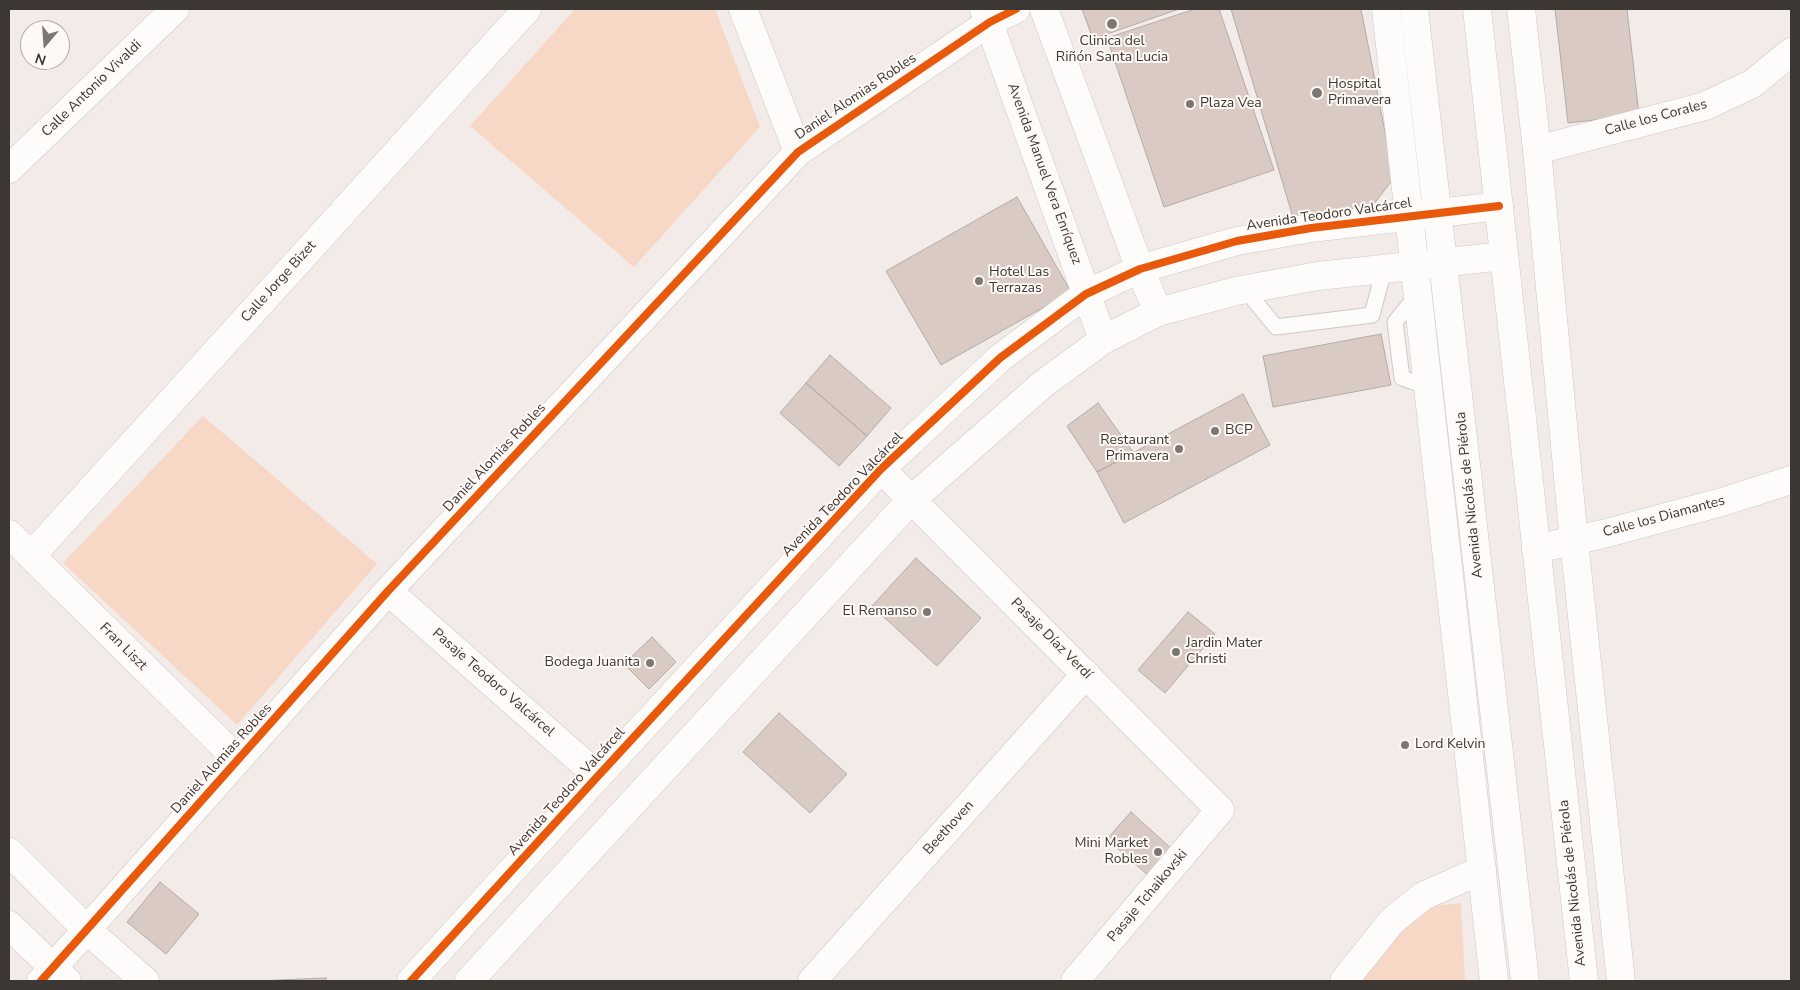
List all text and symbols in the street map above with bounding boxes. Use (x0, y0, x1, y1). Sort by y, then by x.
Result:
marker: Clinica del Riñón Santa Lucia (1105, 17, 1119, 31)
north arrow (20, 20, 70, 70)
place label: Clinica del Riñón Santa Lucia (1056, 34, 1168, 66)
street label: Calle Antonio Vivaldi (39, 37, 145, 141)
text: N (33, 48, 48, 69)
street label: Daniel Alomias Robles (792, 50, 920, 144)
place label: Hospital Primavera (1328, 77, 1391, 110)
street label: Avenida Manuel Vera Enríquez (1003, 81, 1085, 267)
marker: Hospital Primavera (1310, 86, 1324, 100)
place label: Plaza Vea (1200, 96, 1262, 112)
street label: Calle los Corales (1603, 96, 1709, 140)
marker: Plaza Vea (1184, 98, 1196, 110)
street label: Avenida Teodoro Valcárcel (1245, 195, 1413, 235)
street label: Calle Jorge Bizet (238, 238, 320, 326)
place label: Hotel Las Terrazas (989, 265, 1049, 298)
marker: Hotel Las Terrazas (973, 275, 985, 287)
street label: Daniel Alomias Robles (440, 400, 550, 516)
street label: Avenida Nicolás de Piérola (1453, 411, 1487, 579)
place label: BCP (1225, 423, 1253, 439)
marker: BCP (1209, 425, 1221, 437)
street label: Avenida Teodoro Valcárcel (779, 429, 907, 561)
place label: Restaurant Primavera (1100, 433, 1169, 466)
marker: Restaurant Primavera (1173, 443, 1185, 455)
street label: Calle los Diamantes (1601, 493, 1727, 541)
street label: Pasaje Díaz Verdí (1007, 595, 1095, 683)
place label: El Remanso (843, 604, 917, 620)
marker: El Remanso (921, 606, 933, 618)
street label: Fran Liszt (96, 620, 150, 674)
street label: Pasaje Teodoro Valcárcel (428, 625, 558, 741)
place label: Jardin Mater Christi (1186, 636, 1263, 669)
marker: Jardin Mater Christi (1170, 646, 1182, 658)
place label: Bodega Juanita (545, 655, 640, 671)
marker: Bodega Juanita (644, 657, 656, 669)
street label: Daniel Alomias Robles (168, 700, 276, 818)
street label: Avenida Teodoro Valcárcel (505, 724, 629, 860)
place label: Lord Kelvin (1415, 737, 1485, 753)
marker: Lord Kelvin (1399, 739, 1411, 751)
street label: Beethoven (920, 797, 978, 859)
street label: Avenida Nicolás de Piérola (1556, 799, 1590, 967)
place label: Mini Market Robles (1074, 836, 1148, 869)
street label: Pasaje Tchaikovski (1104, 846, 1192, 946)
marker: Mini Market Robles (1152, 846, 1164, 858)

